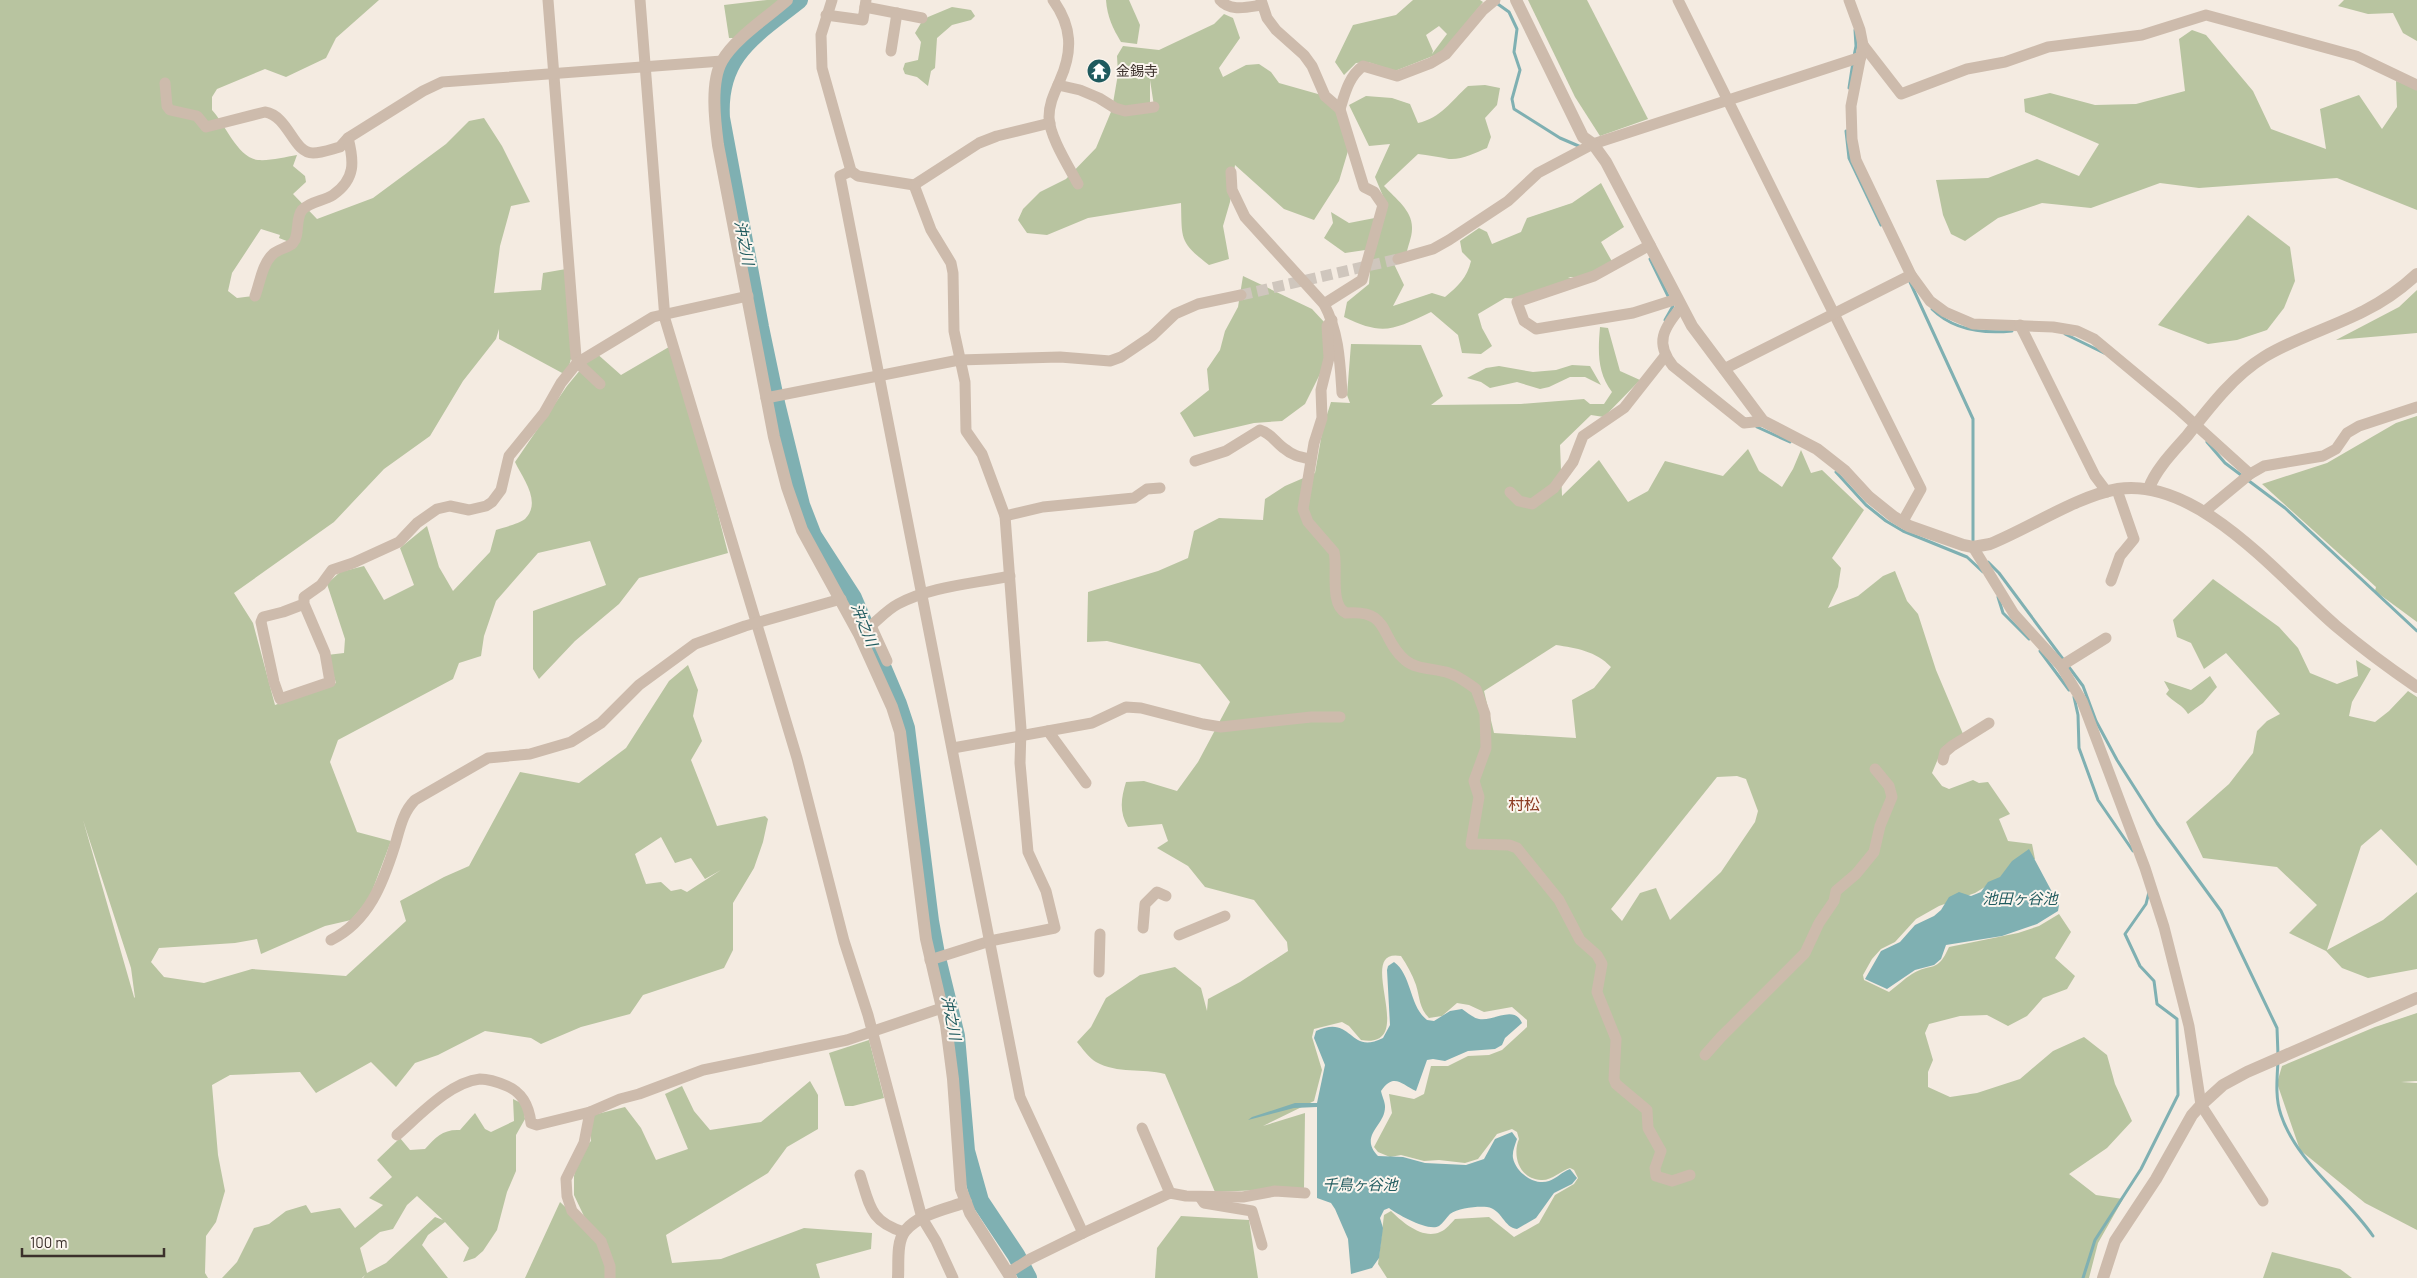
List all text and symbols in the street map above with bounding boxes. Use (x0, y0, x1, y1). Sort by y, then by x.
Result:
temple icon: 金錫寺 (1086, 58, 1112, 84)
place label: 金錫寺 (1116, 62, 1158, 79)
water label: 沖之川 (732, 219, 758, 269)
water label: 沖之川 (848, 600, 882, 651)
district label: 村松 (1508, 794, 1540, 813)
water label: 池田ヶ谷池 (1982, 889, 2059, 907)
water label: 沖之川 (939, 994, 965, 1044)
water label: 千鳥ヶ谷池 (1322, 1175, 1399, 1193)
scale bar (22, 1226, 165, 1258)
text: 100 m (30, 1233, 68, 1251)

